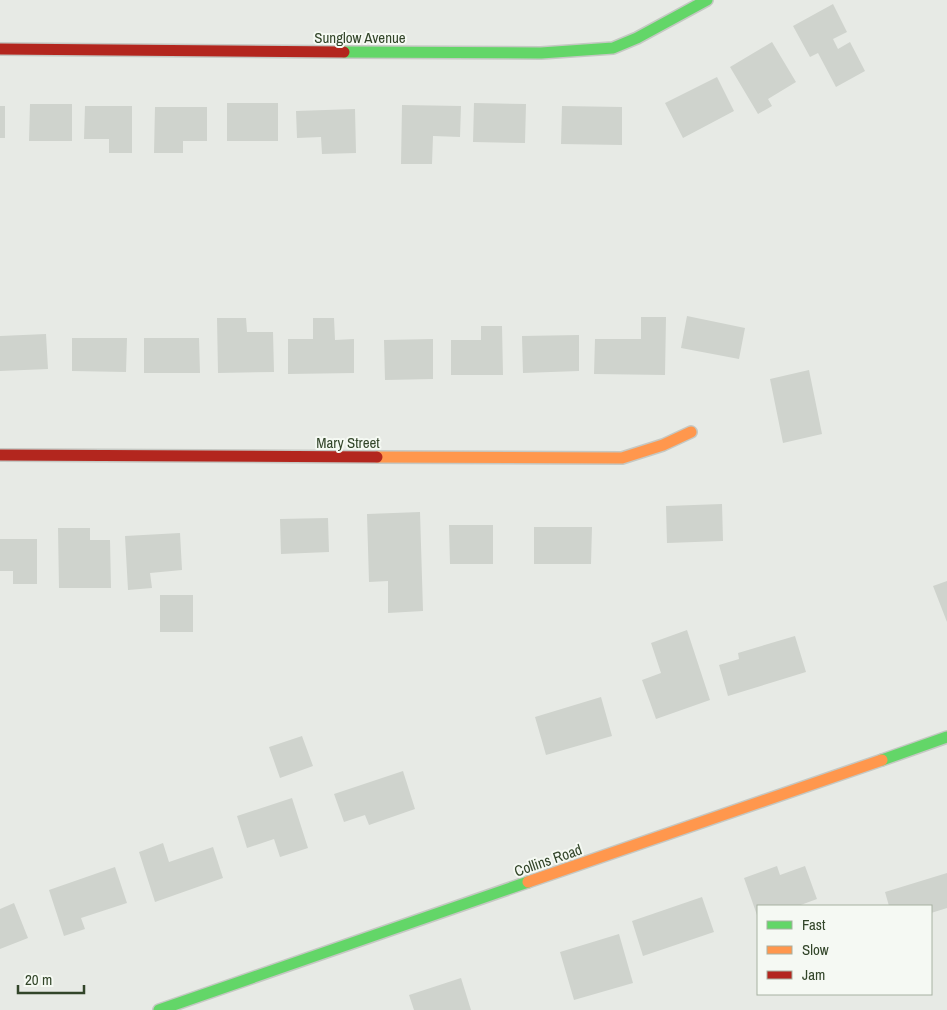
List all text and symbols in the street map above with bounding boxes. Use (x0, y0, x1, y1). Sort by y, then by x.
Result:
street label: Sunglow Avenue (314, 27, 406, 48)
street label: Mary Street (316, 432, 380, 453)
street label: Collins Road (511, 839, 585, 881)
legend (757, 905, 932, 995)
text: Fast (802, 914, 826, 935)
text: Slow (802, 939, 829, 960)
scale bar (18, 962, 84, 994)
text: Jam (802, 964, 825, 985)
text: 20 m (25, 969, 52, 990)

